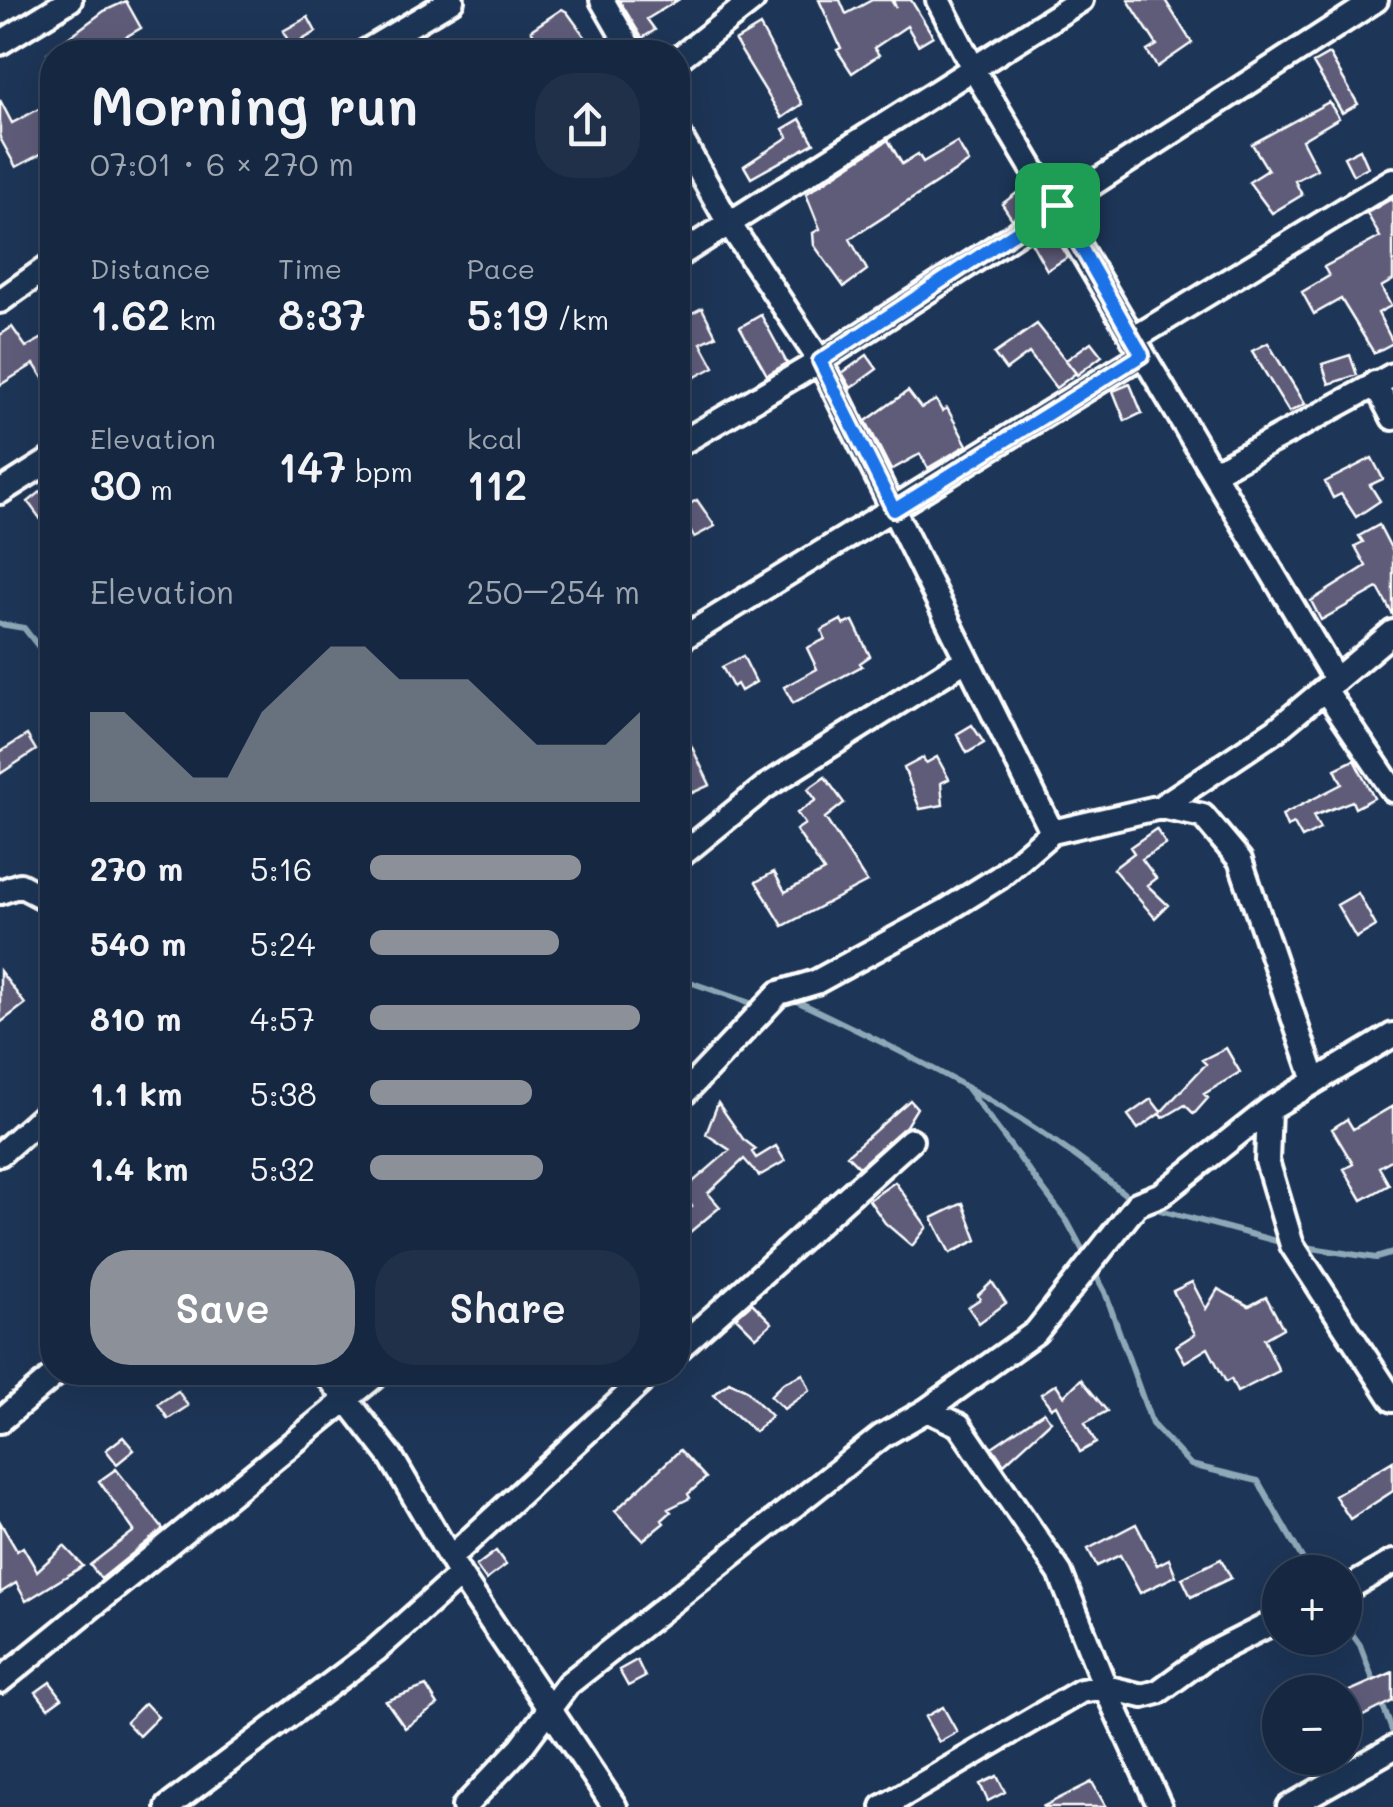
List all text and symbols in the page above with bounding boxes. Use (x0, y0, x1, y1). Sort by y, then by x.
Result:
text: Morning run (90, 68, 418, 140)
button: share (535, 73, 640, 178)
text: 07:01 · 6 × 270 m (90, 142, 354, 184)
pin (1015, 163, 1100, 248)
icon: arrive (1030, 178, 1085, 233)
text: Distance (90, 250, 211, 286)
text: Time (278, 250, 342, 286)
text: Pace (467, 250, 535, 286)
text: 1.62 (90, 286, 170, 341)
text: 8:37 (278, 286, 366, 341)
text: 5:19 (467, 286, 548, 341)
text: km (170, 301, 216, 337)
text: /km (548, 301, 609, 337)
text: Elevation (90, 420, 216, 456)
text: kcal (467, 420, 522, 456)
text: 147 (278, 438, 346, 493)
text: bpm (346, 453, 413, 489)
text: 30 (90, 456, 142, 511)
text: 112 (467, 456, 527, 511)
text: m (142, 471, 173, 507)
text: Elevation (90, 570, 234, 612)
text: 250–254 m (467, 570, 640, 612)
text: 270 m (90, 847, 183, 889)
text: 5:16 (250, 847, 312, 889)
text: 540 m (90, 922, 186, 964)
text: 5:24 (250, 922, 315, 964)
text: 810 m (90, 997, 182, 1039)
text: 4:57 (250, 997, 315, 1039)
text: 1.1 km (90, 1072, 182, 1114)
text: 5:38 (250, 1072, 317, 1114)
text: 1.4 km (90, 1147, 189, 1189)
text: 5:32 (250, 1147, 315, 1189)
button: Save (90, 1250, 355, 1365)
button: Share (375, 1250, 640, 1365)
map controls (1262, 1555, 1362, 1775)
button: + (1262, 1555, 1362, 1655)
button: − (1262, 1675, 1362, 1775)

